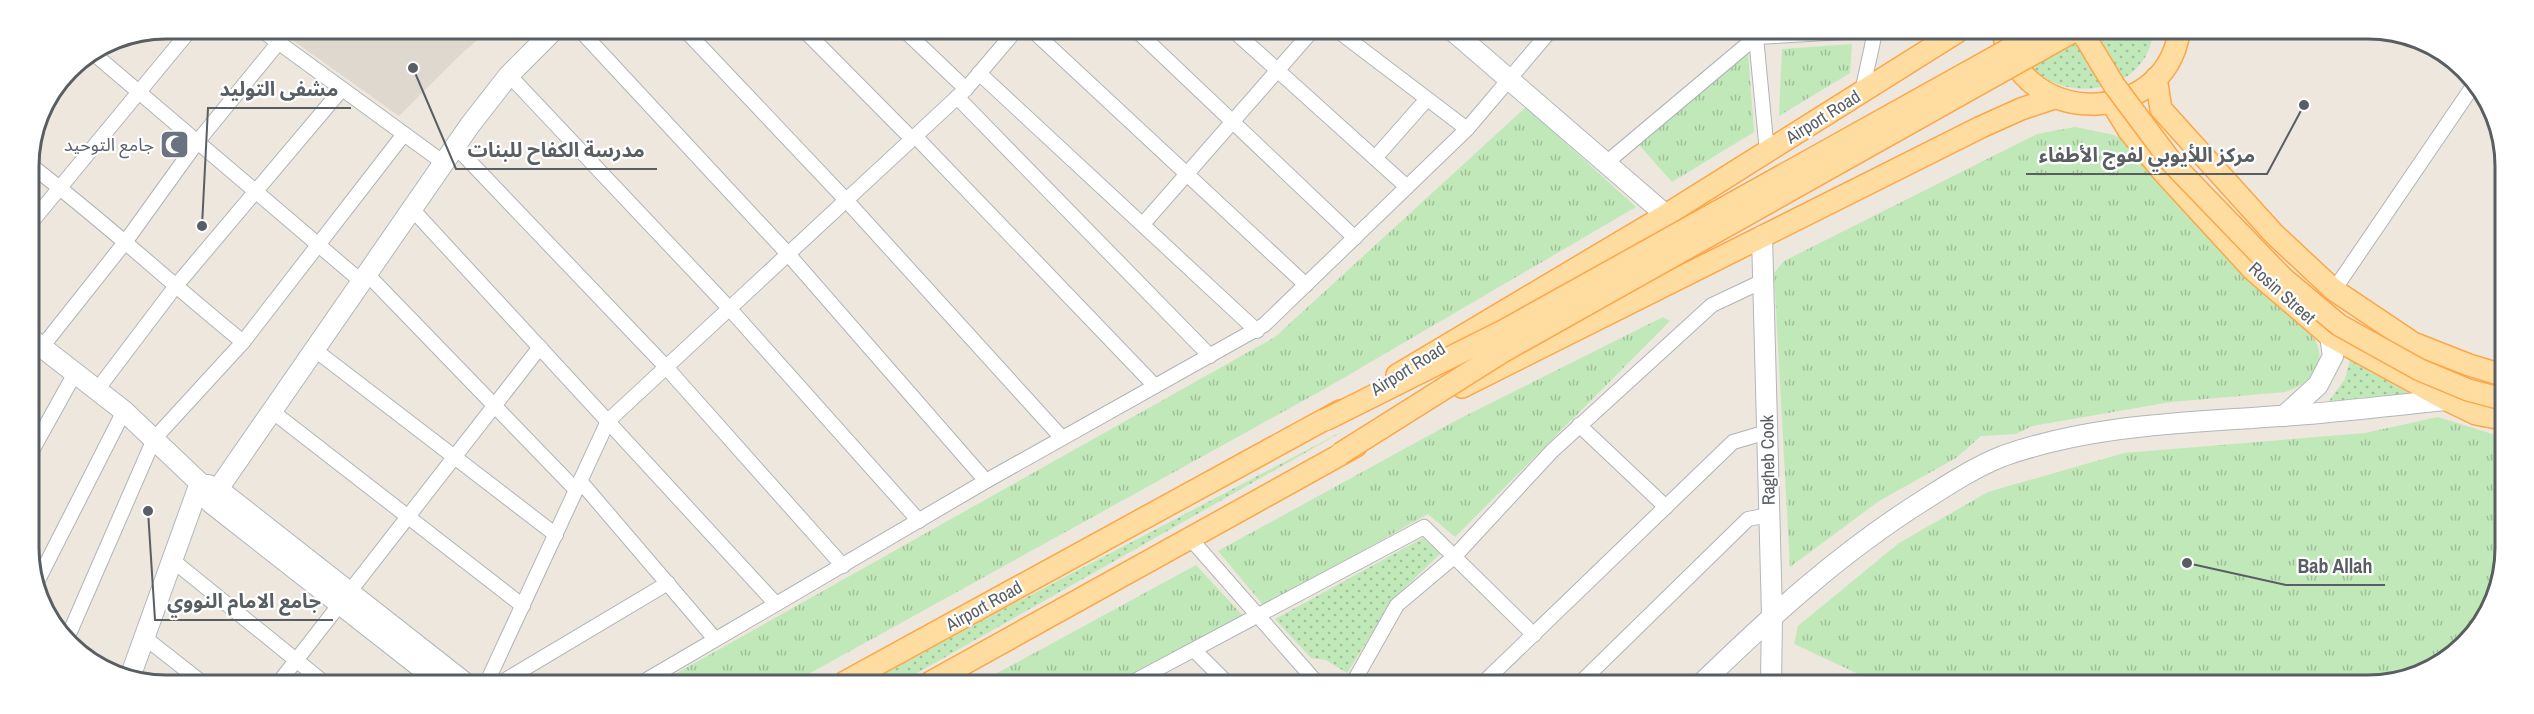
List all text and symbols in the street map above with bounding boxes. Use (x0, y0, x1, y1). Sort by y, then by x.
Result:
callout: مشفى التوليد (208, 70, 351, 108)
text: مشفى التوليد (220, 75, 338, 102)
street label: Airport Road (1780, 84, 1865, 150)
mosque icon: جامع التوحيد (159, 129, 191, 161)
callout: مدرسة الكفاح للبنات (456, 131, 657, 169)
place label: جامع التوحيد (64, 132, 154, 159)
text: مدرسة الكفاح للبنات (467, 136, 645, 165)
callout: مركز اللأيوبي لفوج الأطفاء (2026, 136, 2267, 174)
text: مركز اللأيوبي لفوج الأطفاء (2039, 141, 2255, 172)
street label: Rosin Street (2243, 256, 2321, 329)
street label: Airport Road (1365, 336, 1450, 402)
street label: Ragheb Cook (1754, 414, 1781, 505)
callout: Bab Allah (2286, 547, 2385, 585)
text: Bab Allah (2297, 552, 2373, 579)
street label: Airport Road (940, 574, 1026, 637)
callout: جامع الامام النووي (155, 582, 333, 620)
text: جامع الامام النووي (167, 587, 321, 618)

